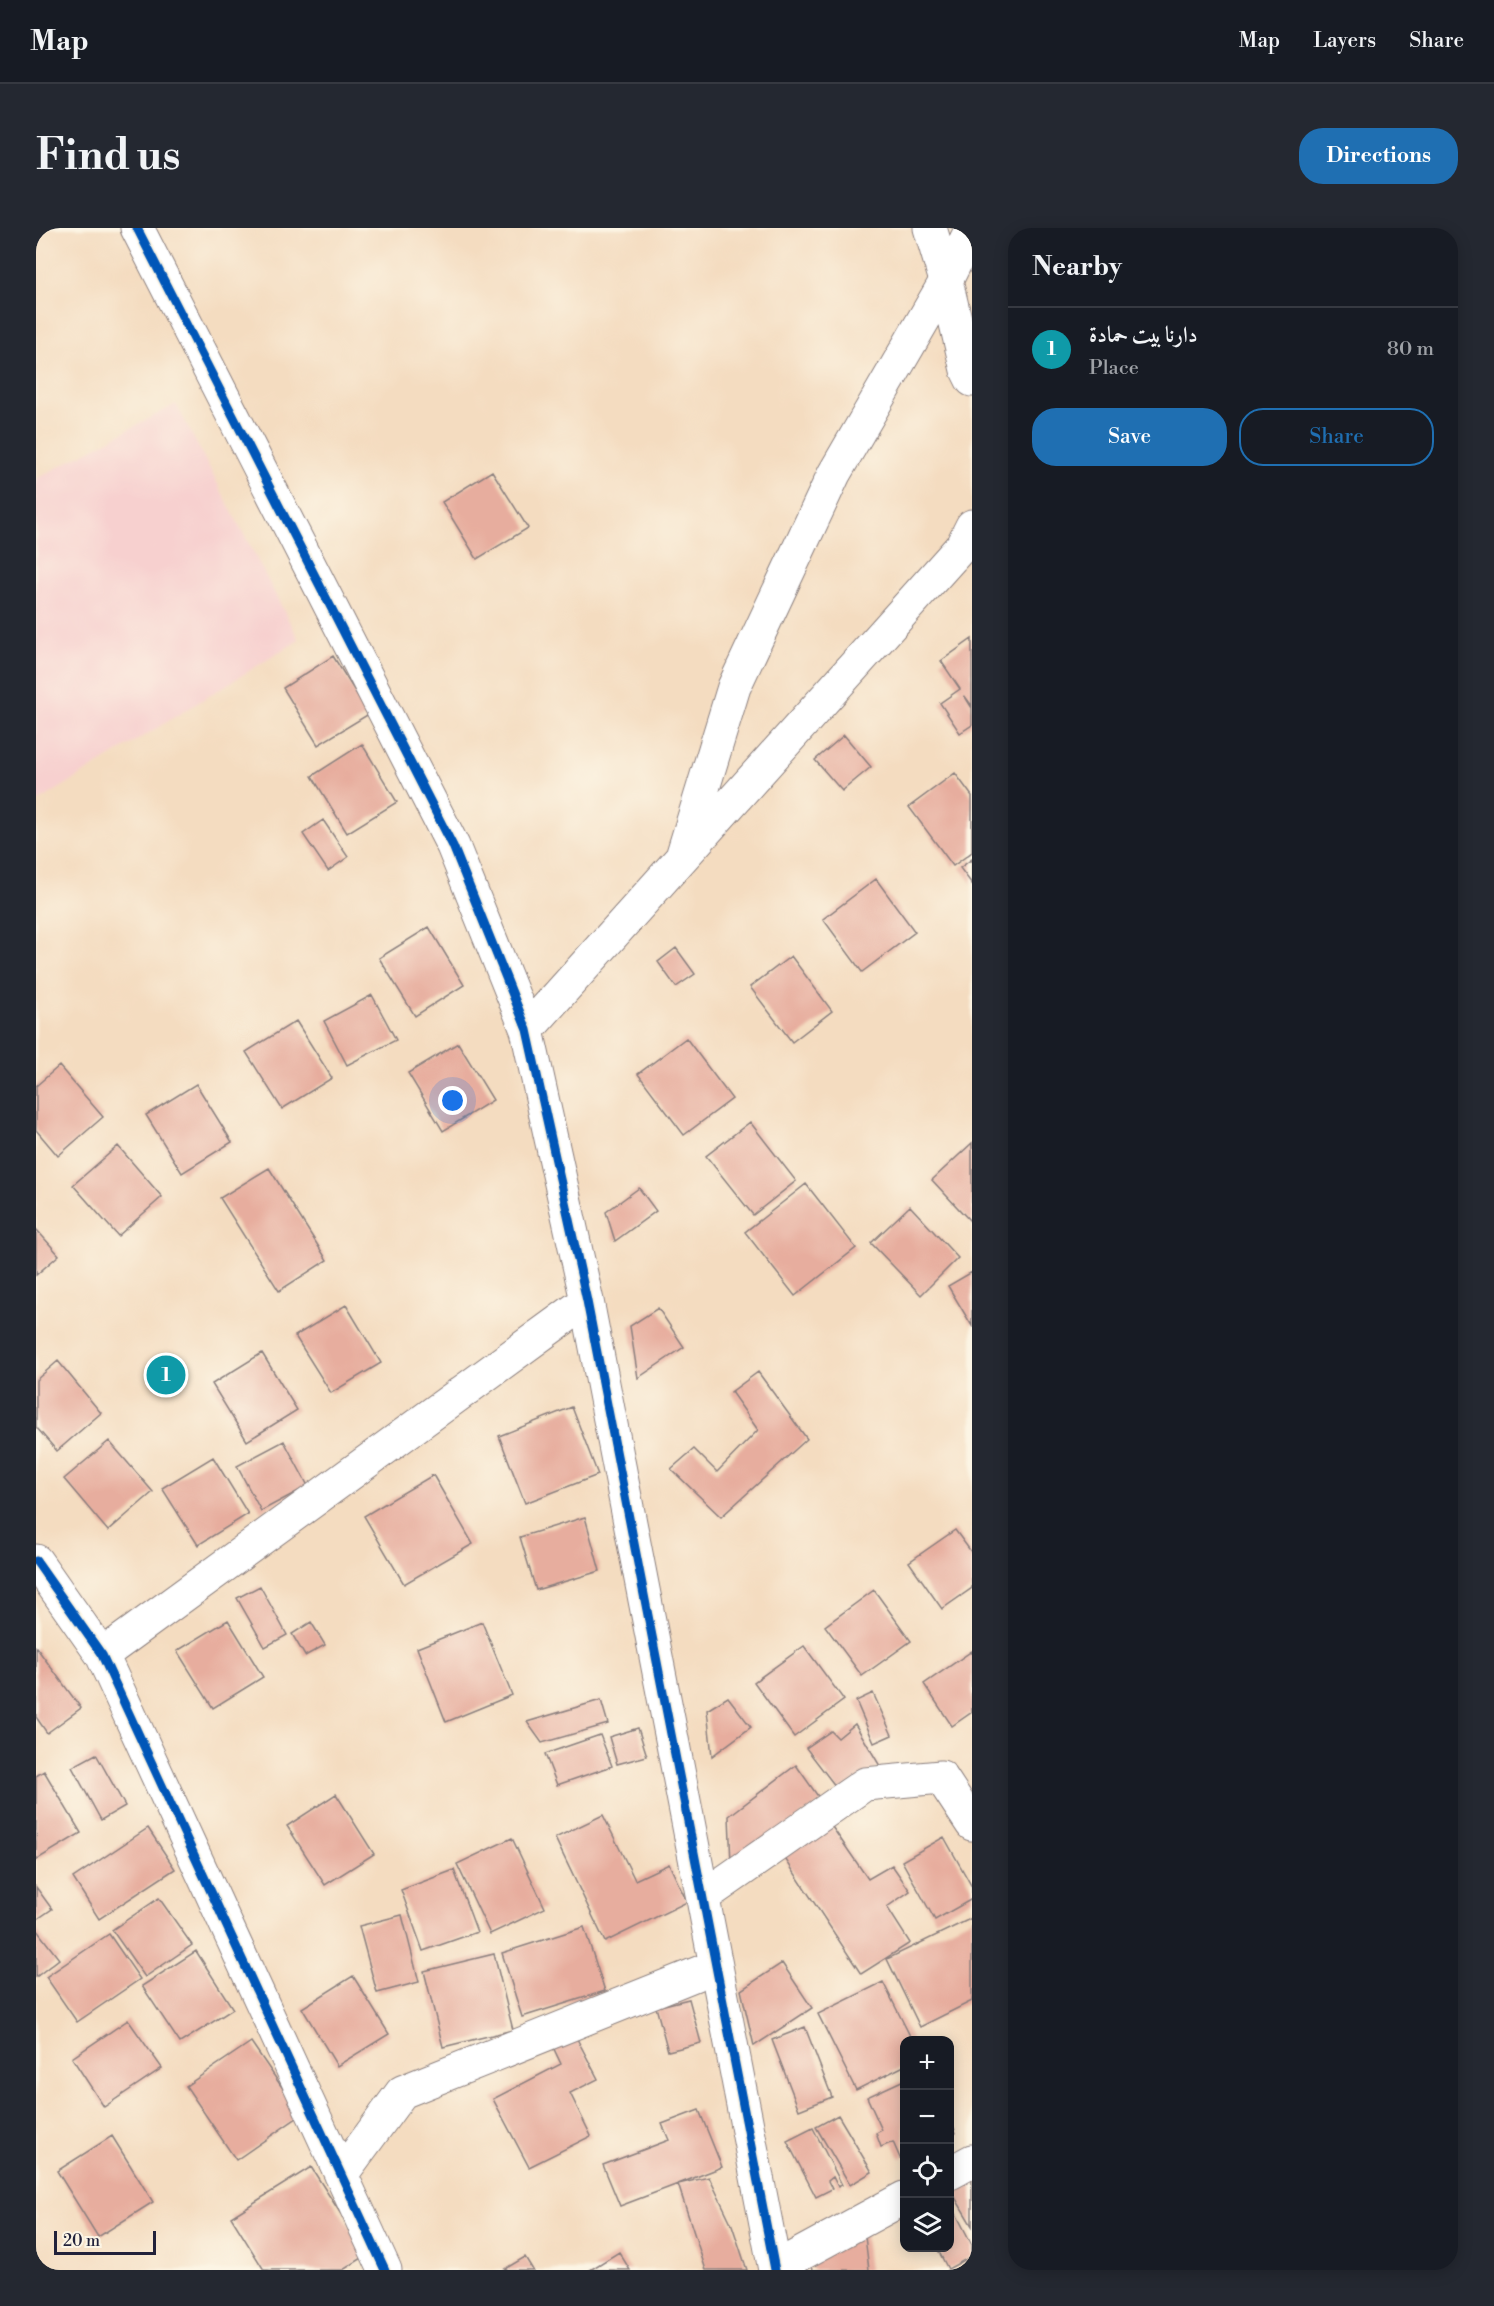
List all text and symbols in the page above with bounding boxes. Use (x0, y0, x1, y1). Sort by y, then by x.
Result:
text: Map (30, 24, 89, 59)
text: Map (1239, 28, 1280, 54)
text: Layers (1313, 28, 1376, 54)
text: Share (1409, 28, 1464, 54)
button: Directions (1299, 128, 1458, 184)
text: Find us (36, 130, 180, 183)
text: Nearby (1032, 251, 1122, 283)
text: دارنا بيت حمادة (1089, 322, 1198, 349)
text: 1 (1047, 337, 1056, 362)
text: 80 m (1387, 337, 1434, 362)
text: Place (1089, 356, 1139, 381)
button: Save (1032, 408, 1227, 466)
button: Share (1239, 408, 1434, 466)
your location (438, 1086, 467, 1115)
pin: 1 (146, 1352, 186, 1398)
map controls (900, 2036, 954, 2252)
button: + (900, 2036, 954, 2090)
button: − (900, 2090, 954, 2144)
button: locate (900, 2144, 954, 2198)
button: layers (900, 2198, 954, 2252)
scale bar (54, 2228, 156, 2256)
text: 20 m (63, 2231, 100, 2251)

